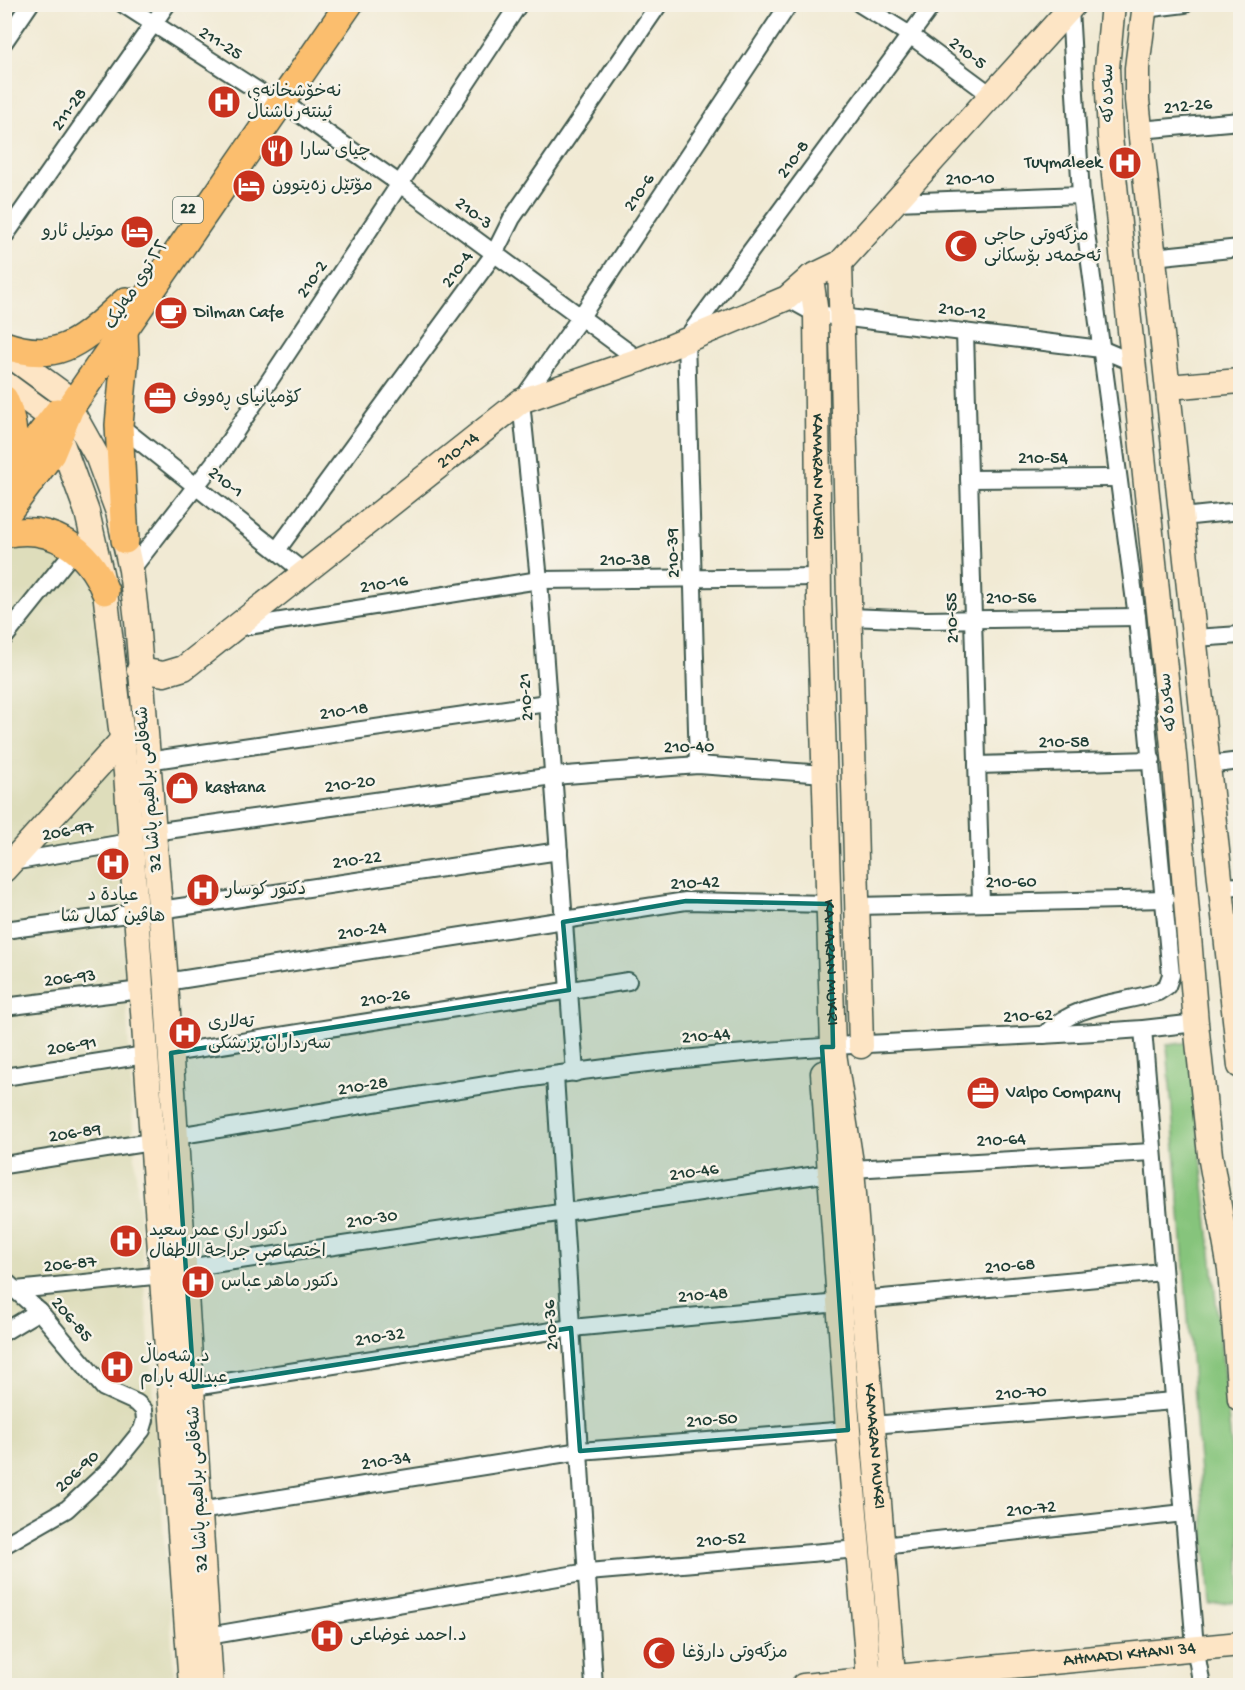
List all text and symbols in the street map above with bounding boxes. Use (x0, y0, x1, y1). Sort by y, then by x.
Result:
street label: 211-25 (194, 23, 246, 65)
street label: 210-5 (944, 33, 990, 75)
street label: سەدەکە (1098, 64, 1120, 122)
place label: نەخۆشخانەی ئینتەرناشناڵ (247, 82, 341, 124)
street label: 211-28 (48, 84, 92, 136)
hospital icon: نەخۆشخانەی ئینتەرناشناڵ (206, 84, 242, 120)
street label: 212-26 (1163, 94, 1214, 120)
restaurant icon: چیای سارا (259, 133, 295, 169)
street label: 210-8 (773, 137, 815, 183)
place label: چیای سارا (300, 141, 371, 162)
hospital icon: Tuymaleek (1107, 145, 1143, 181)
place label: Tuymaleek (1023, 153, 1104, 174)
hotel icon: مۆتێل زەیتوون (231, 168, 267, 204)
street label: 210-6 (620, 169, 661, 216)
street label: 210-10 (945, 169, 995, 191)
place label: مۆتێل زەیتوون (272, 176, 373, 197)
street label: 210-3 (450, 193, 496, 235)
road number: 22 (173, 197, 203, 223)
hotel icon: موتیل ئارو (119, 214, 155, 250)
place label: موتیل ئارو (41, 222, 114, 243)
place label: مزگەوتی حاجی ئەحمەد بۆسکانی (984, 224, 1101, 268)
mosque icon: مزگەوتی حاجی ئەحمەد بۆسکانی (943, 228, 979, 264)
street label: ٢٢ توی مەلیک (101, 236, 175, 334)
street label: 210-4 (438, 247, 479, 293)
street label: 210-2 (293, 257, 333, 303)
cafe icon: Dilman Cafe (153, 295, 189, 331)
street label: 210-12 (937, 299, 987, 325)
place label: Dilman Cafe (193, 303, 284, 324)
office icon: کۆمپانیای ڕەووف (142, 380, 178, 416)
place label: کۆمپانیای ڕەووف (183, 388, 302, 411)
street label: KAMARAN MUKRI (807, 413, 829, 540)
street label: 210-14 (433, 427, 484, 474)
street label: 210-54 (1018, 449, 1068, 470)
street label: 210-1 (203, 463, 247, 503)
street label: 210-39 (663, 527, 685, 579)
street label: 210-38 (599, 551, 651, 572)
street label: 210-16 (358, 571, 410, 599)
street label: 210-56 (986, 588, 1037, 610)
street label: 210-55 (942, 592, 964, 644)
street label: 210-21 (515, 672, 539, 722)
street label: سەدەکە (1155, 672, 1183, 732)
street label: 210-18 (318, 698, 370, 726)
street label: شەقامی براهیم پاشا 32 (132, 705, 169, 874)
street label: 210-58 (1038, 732, 1090, 754)
street label: 210-40 (663, 737, 715, 759)
shop icon: kastana (164, 770, 200, 806)
street label: 210-20 (323, 771, 377, 799)
place label: kastana (205, 778, 267, 799)
street label: 206-97 (40, 817, 96, 847)
hospital icon: عيادة د هاڤین کمال شا (95, 846, 131, 882)
street label: 210-22 (331, 847, 383, 875)
hospital icon: دكتور كوسار (185, 872, 221, 908)
street label: 210-42 (670, 872, 720, 896)
street label: 210-60 (985, 872, 1037, 894)
place label: دكتور كوسار (224, 880, 306, 901)
place label: عيادة د هاڤین کمال شا (61, 886, 165, 928)
street label: KAMARAN MUKRI (818, 899, 843, 1026)
street label: 210-24 (336, 918, 388, 946)
street label: 206-93 (43, 965, 97, 993)
street label: 210-26 (359, 985, 412, 1013)
street label: 210-62 (1003, 1005, 1054, 1029)
place label: تەلاری سەرداران پزیشکی (208, 1013, 331, 1055)
hospital icon: تەلاری سەرداران پزیشکی (167, 1015, 203, 1051)
street label: 210-44 (681, 1024, 732, 1050)
street label: 206-91 (46, 1033, 98, 1061)
street label: 210-28 (336, 1073, 390, 1101)
office icon: Valpo Company (965, 1075, 1001, 1111)
place label: Valpo Company (1005, 1083, 1121, 1104)
street label: 206-89 (47, 1120, 103, 1148)
street label: 210-64 (976, 1129, 1027, 1153)
street label: 210-46 (668, 1159, 721, 1187)
street label: 210-30 (345, 1206, 399, 1234)
place label: دكتور اري عمر سعيد اختصاصي جراحة الاطفال (149, 1221, 326, 1266)
hospital icon: دكتور اري عمر سعيد اختصاصي جراحة الاطفال (108, 1223, 144, 1259)
street label: 206-87 (43, 1252, 98, 1278)
street label: 210-68 (984, 1254, 1036, 1280)
hospital icon: دكتور ماهر عباس (180, 1264, 216, 1300)
place label: دكتور ماهر عباس (221, 1272, 339, 1293)
street label: 210-48 (677, 1283, 729, 1309)
street label: 206-85 (46, 1293, 96, 1347)
street label: 210-36 (540, 1298, 564, 1351)
street label: 210-32 (354, 1324, 407, 1352)
place label: د. شەماڵ عبداللە بارام (140, 1341, 228, 1390)
hospital icon: د. شەماڵ عبداللە بارام (99, 1349, 135, 1385)
street label: 210-70 (994, 1381, 1048, 1407)
street label: KAMARAN MUKRI (859, 1382, 890, 1510)
street label: شەقامی براهیم پاشا 32 (184, 1405, 215, 1574)
street label: 210-50 (685, 1408, 739, 1434)
street label: 206-90 (51, 1446, 105, 1498)
street label: 210-34 (360, 1448, 413, 1476)
street label: 210-72 (1005, 1497, 1057, 1523)
street label: 210-52 (695, 1528, 747, 1554)
hospital icon: د.احمد غوضاعی (309, 1618, 345, 1654)
place label: د.احمد غوضاعی (350, 1626, 467, 1647)
mosque icon: مزگەوتی دارۆغا (641, 1635, 677, 1671)
street label: AHMADI KHANI 34 (1062, 1638, 1197, 1671)
place label: مزگەوتی دارۆغا (682, 1641, 788, 1664)

